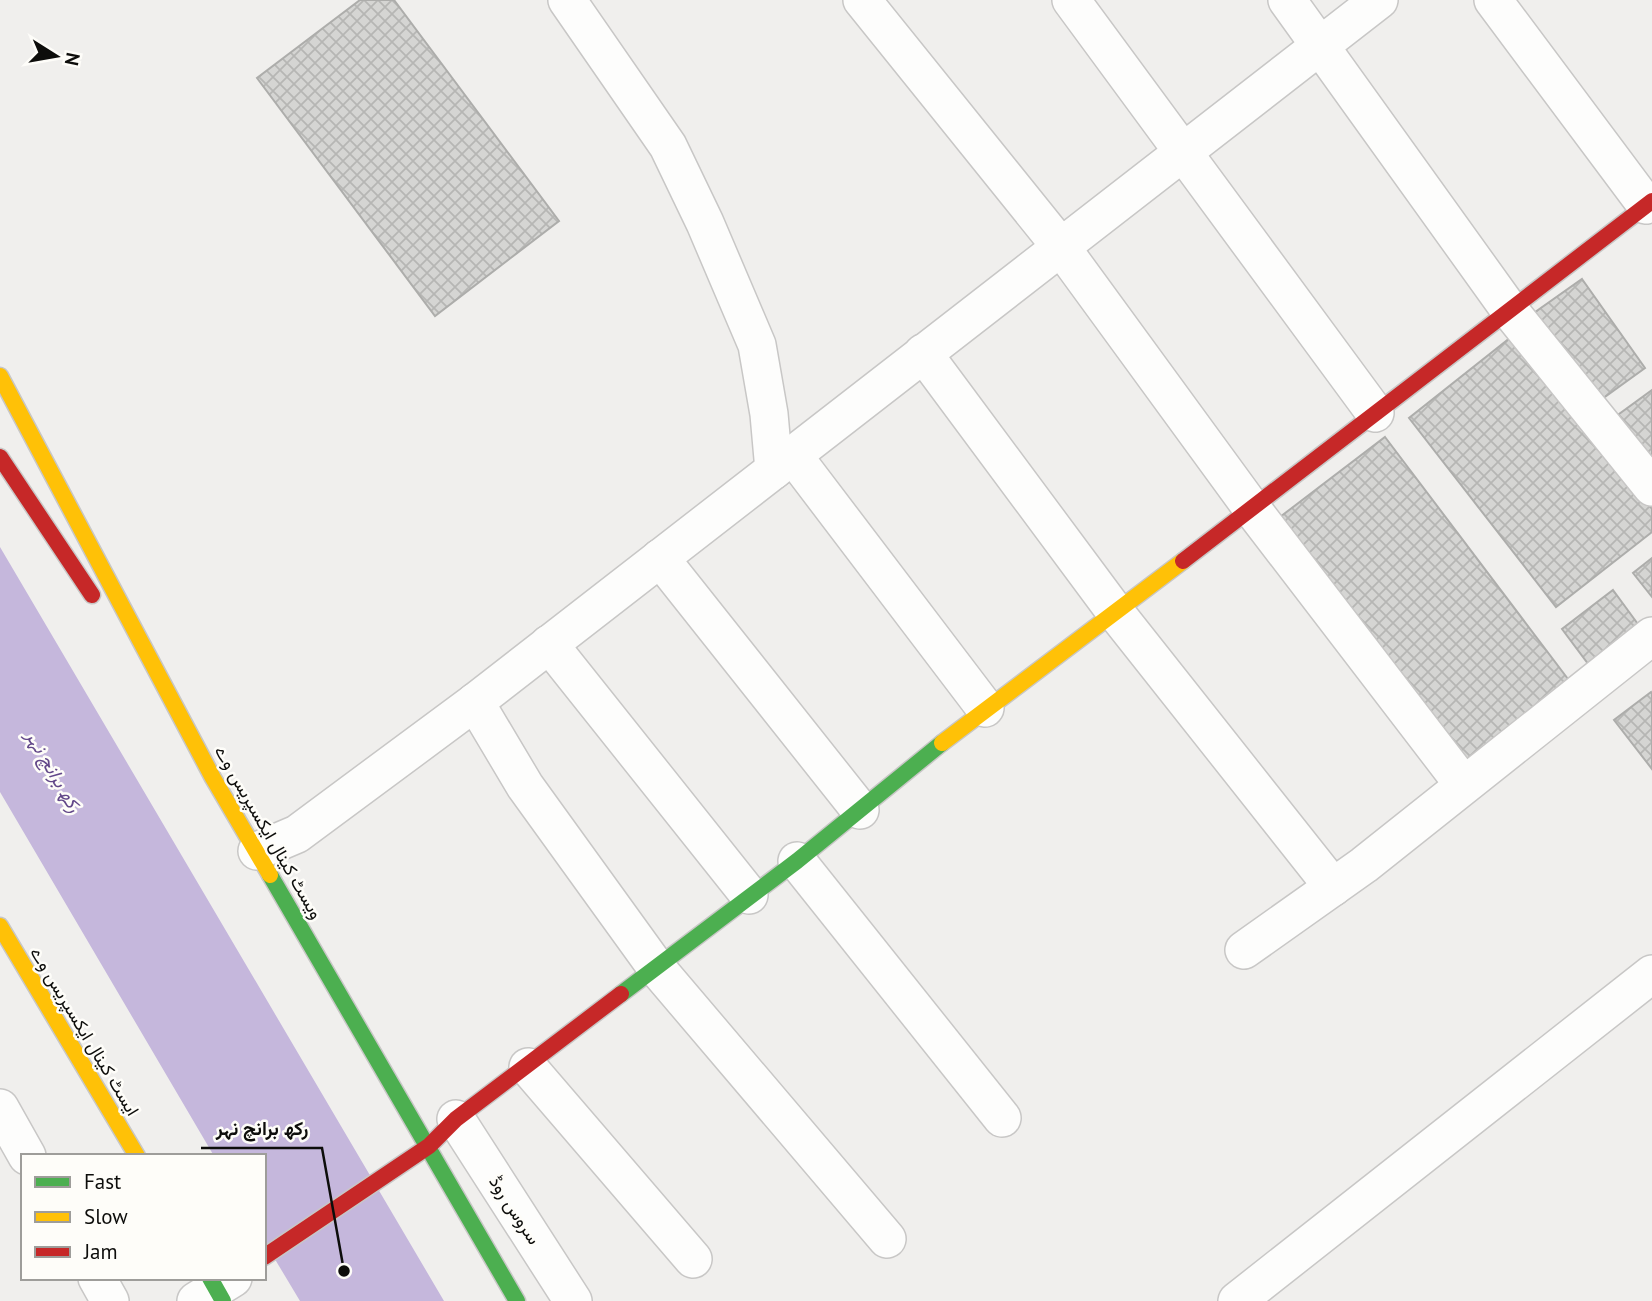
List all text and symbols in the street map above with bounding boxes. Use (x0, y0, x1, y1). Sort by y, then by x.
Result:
north arrow (21, 21, 91, 91)
text: N (60, 51, 86, 68)
water label: رکھ برانچ نہر (19, 725, 87, 818)
street label: ویسٹ کینال ایکسپریس وے (209, 741, 328, 923)
street label: ایسٹ کینال ایکسپریس وے (25, 942, 145, 1120)
callout: رکھ برانچ نہر (201, 1108, 322, 1148)
text: رکھ برانچ نہر (215, 1116, 308, 1142)
legend (21, 1154, 266, 1280)
text: Fast (84, 1168, 121, 1195)
street label: سروس روڈ (484, 1171, 546, 1249)
text: Slow (84, 1203, 128, 1230)
text: Jam (83, 1238, 118, 1265)

